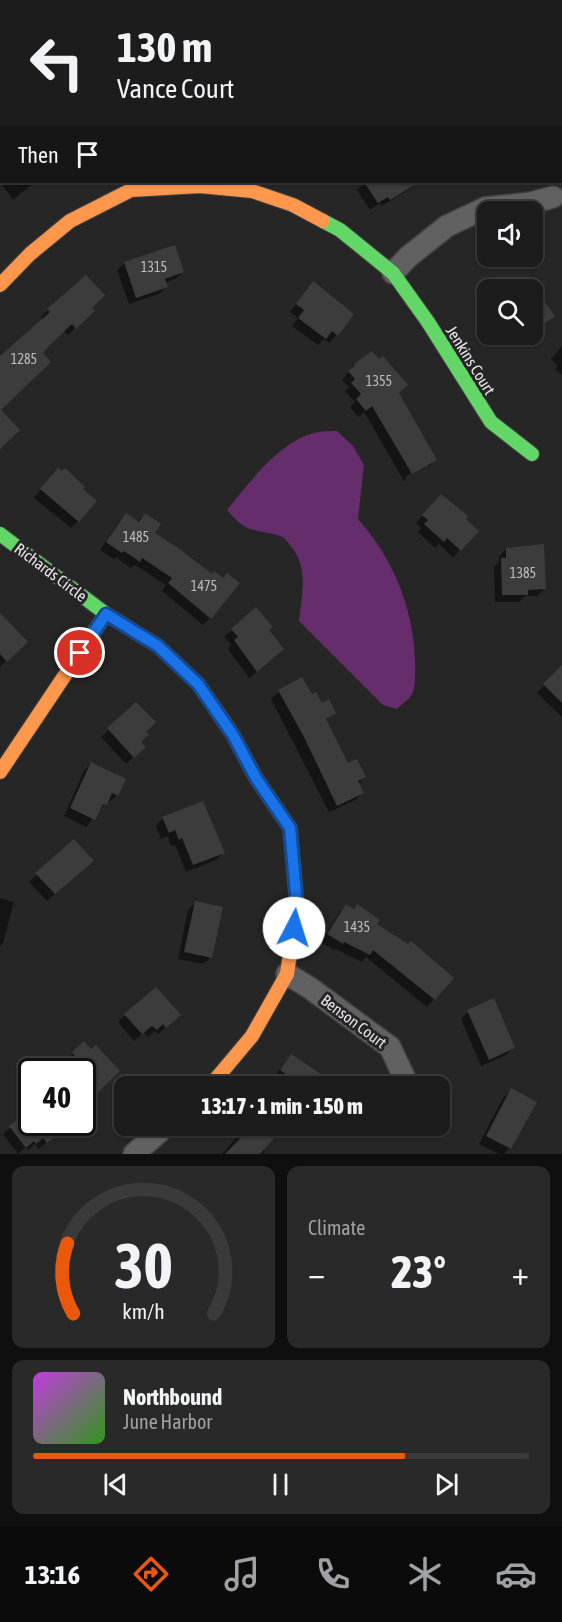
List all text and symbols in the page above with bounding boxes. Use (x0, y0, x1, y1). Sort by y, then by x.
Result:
text: 130 m (117, 23, 212, 71)
icon: left (18, 24, 96, 102)
text: Vance Court (117, 73, 234, 104)
icon: arrive (71, 138, 104, 171)
text: Then (18, 142, 59, 168)
map controls (477, 201, 543, 345)
button: sound (477, 201, 543, 267)
house number: 1315 (141, 259, 167, 275)
button: search (477, 279, 543, 345)
street label: Jenkins Court (443, 322, 499, 398)
house number: 1285 (11, 351, 37, 367)
house number: 1355 (366, 373, 392, 389)
house number: 1485 (123, 529, 149, 545)
street label: Richards Circle (11, 539, 91, 605)
house number: 1385 (510, 565, 536, 581)
house number: 1475 (191, 578, 217, 594)
pin (54, 627, 105, 678)
icon: arrive (63, 636, 96, 669)
position arrow (262, 896, 326, 960)
house number: 1435 (344, 919, 370, 935)
street label: Benson Court (318, 991, 391, 1052)
speed limit sign: 40 (18, 1058, 96, 1136)
text: 13:17 · 1 min · 150 m (201, 1093, 363, 1119)
text: Climate (308, 1216, 365, 1239)
text: 30 (114, 1230, 173, 1301)
text: 23° (391, 1246, 446, 1298)
text: − (308, 1254, 325, 1292)
text: + (512, 1254, 529, 1292)
text: km/h (122, 1299, 165, 1324)
text: Northbound (123, 1384, 222, 1410)
text: June Harbor (123, 1410, 212, 1433)
icon: previous (99, 1468, 132, 1501)
icon: pause (264, 1468, 297, 1501)
icon: next (430, 1468, 463, 1501)
icon: directions (130, 1553, 172, 1595)
icon: music (221, 1553, 263, 1595)
icon: phone (312, 1553, 354, 1595)
icon: climate (404, 1553, 446, 1595)
icon: car (495, 1553, 537, 1595)
text: 13:16 (25, 1559, 80, 1590)

